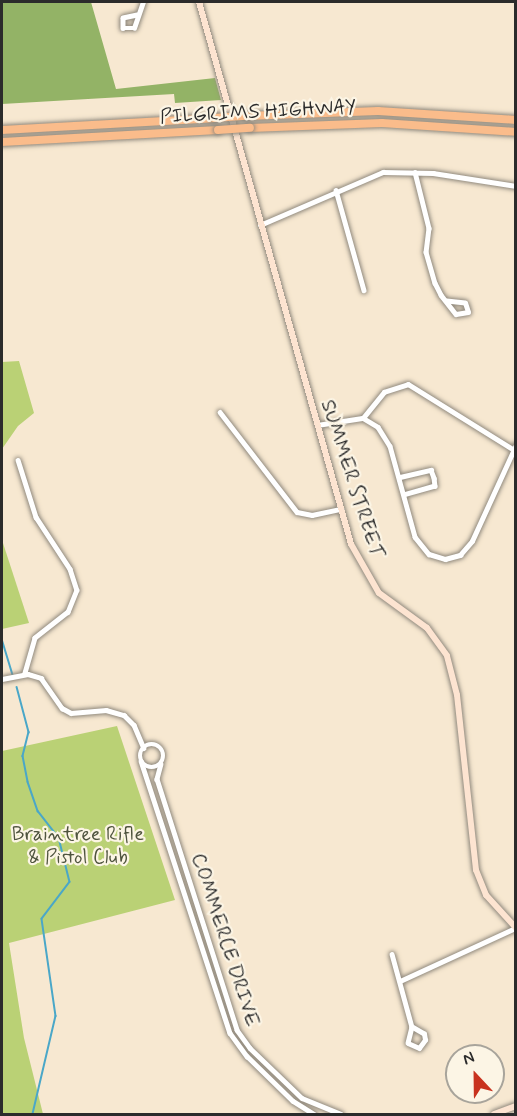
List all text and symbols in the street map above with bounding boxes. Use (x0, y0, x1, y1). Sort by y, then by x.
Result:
street label: PILGRIMS HIGHWAY (159, 95, 357, 129)
street label: SUMMER STREET (315, 397, 389, 561)
park label: Braintree Rifle & Pistol Club (12, 823, 144, 870)
street label: COMMERCE DRIVE (185, 850, 265, 1030)
north arrow (445, 1044, 505, 1104)
text: N (460, 1047, 478, 1070)

